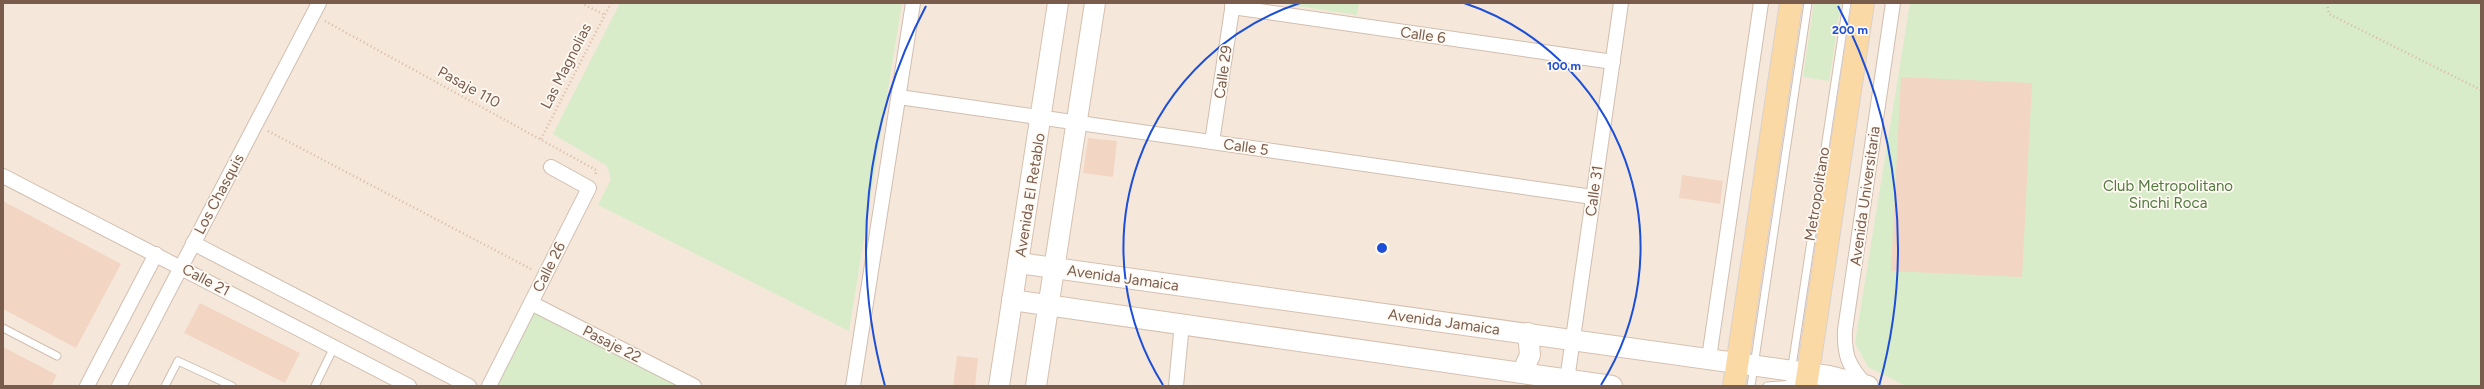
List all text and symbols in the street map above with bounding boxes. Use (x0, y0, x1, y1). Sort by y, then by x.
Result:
street label: Las Magnolias (537, 20, 595, 112)
street label: Calle 6 (1399, 23, 1447, 47)
text: 200 m (1832, 23, 1868, 37)
street label: Calle 29 (1210, 44, 1236, 100)
text: 100 m (1547, 59, 1581, 73)
street label: Pasaje 110 (435, 62, 503, 112)
street label: Avenida Universitaria (1846, 125, 1884, 267)
street label: Avenida El Retablo (1011, 131, 1049, 258)
street label: Calle 5 (1222, 135, 1270, 159)
street label: Metropolitano (1801, 145, 1833, 242)
street label: Los Chasquis (190, 151, 248, 237)
street label: Calle 31 (1582, 164, 1606, 218)
park label: Club Metropolitano Sinchi Roca (2103, 177, 2233, 212)
street label: Calle 26 (529, 238, 569, 295)
centre of rings (1375, 241, 1389, 255)
street label: Calle 21 (179, 260, 233, 300)
street label: Avenida Jamaica (1066, 261, 1180, 295)
street label: Avenida Jamaica (1387, 305, 1501, 339)
street label: Pasaje 22 (580, 322, 644, 366)

